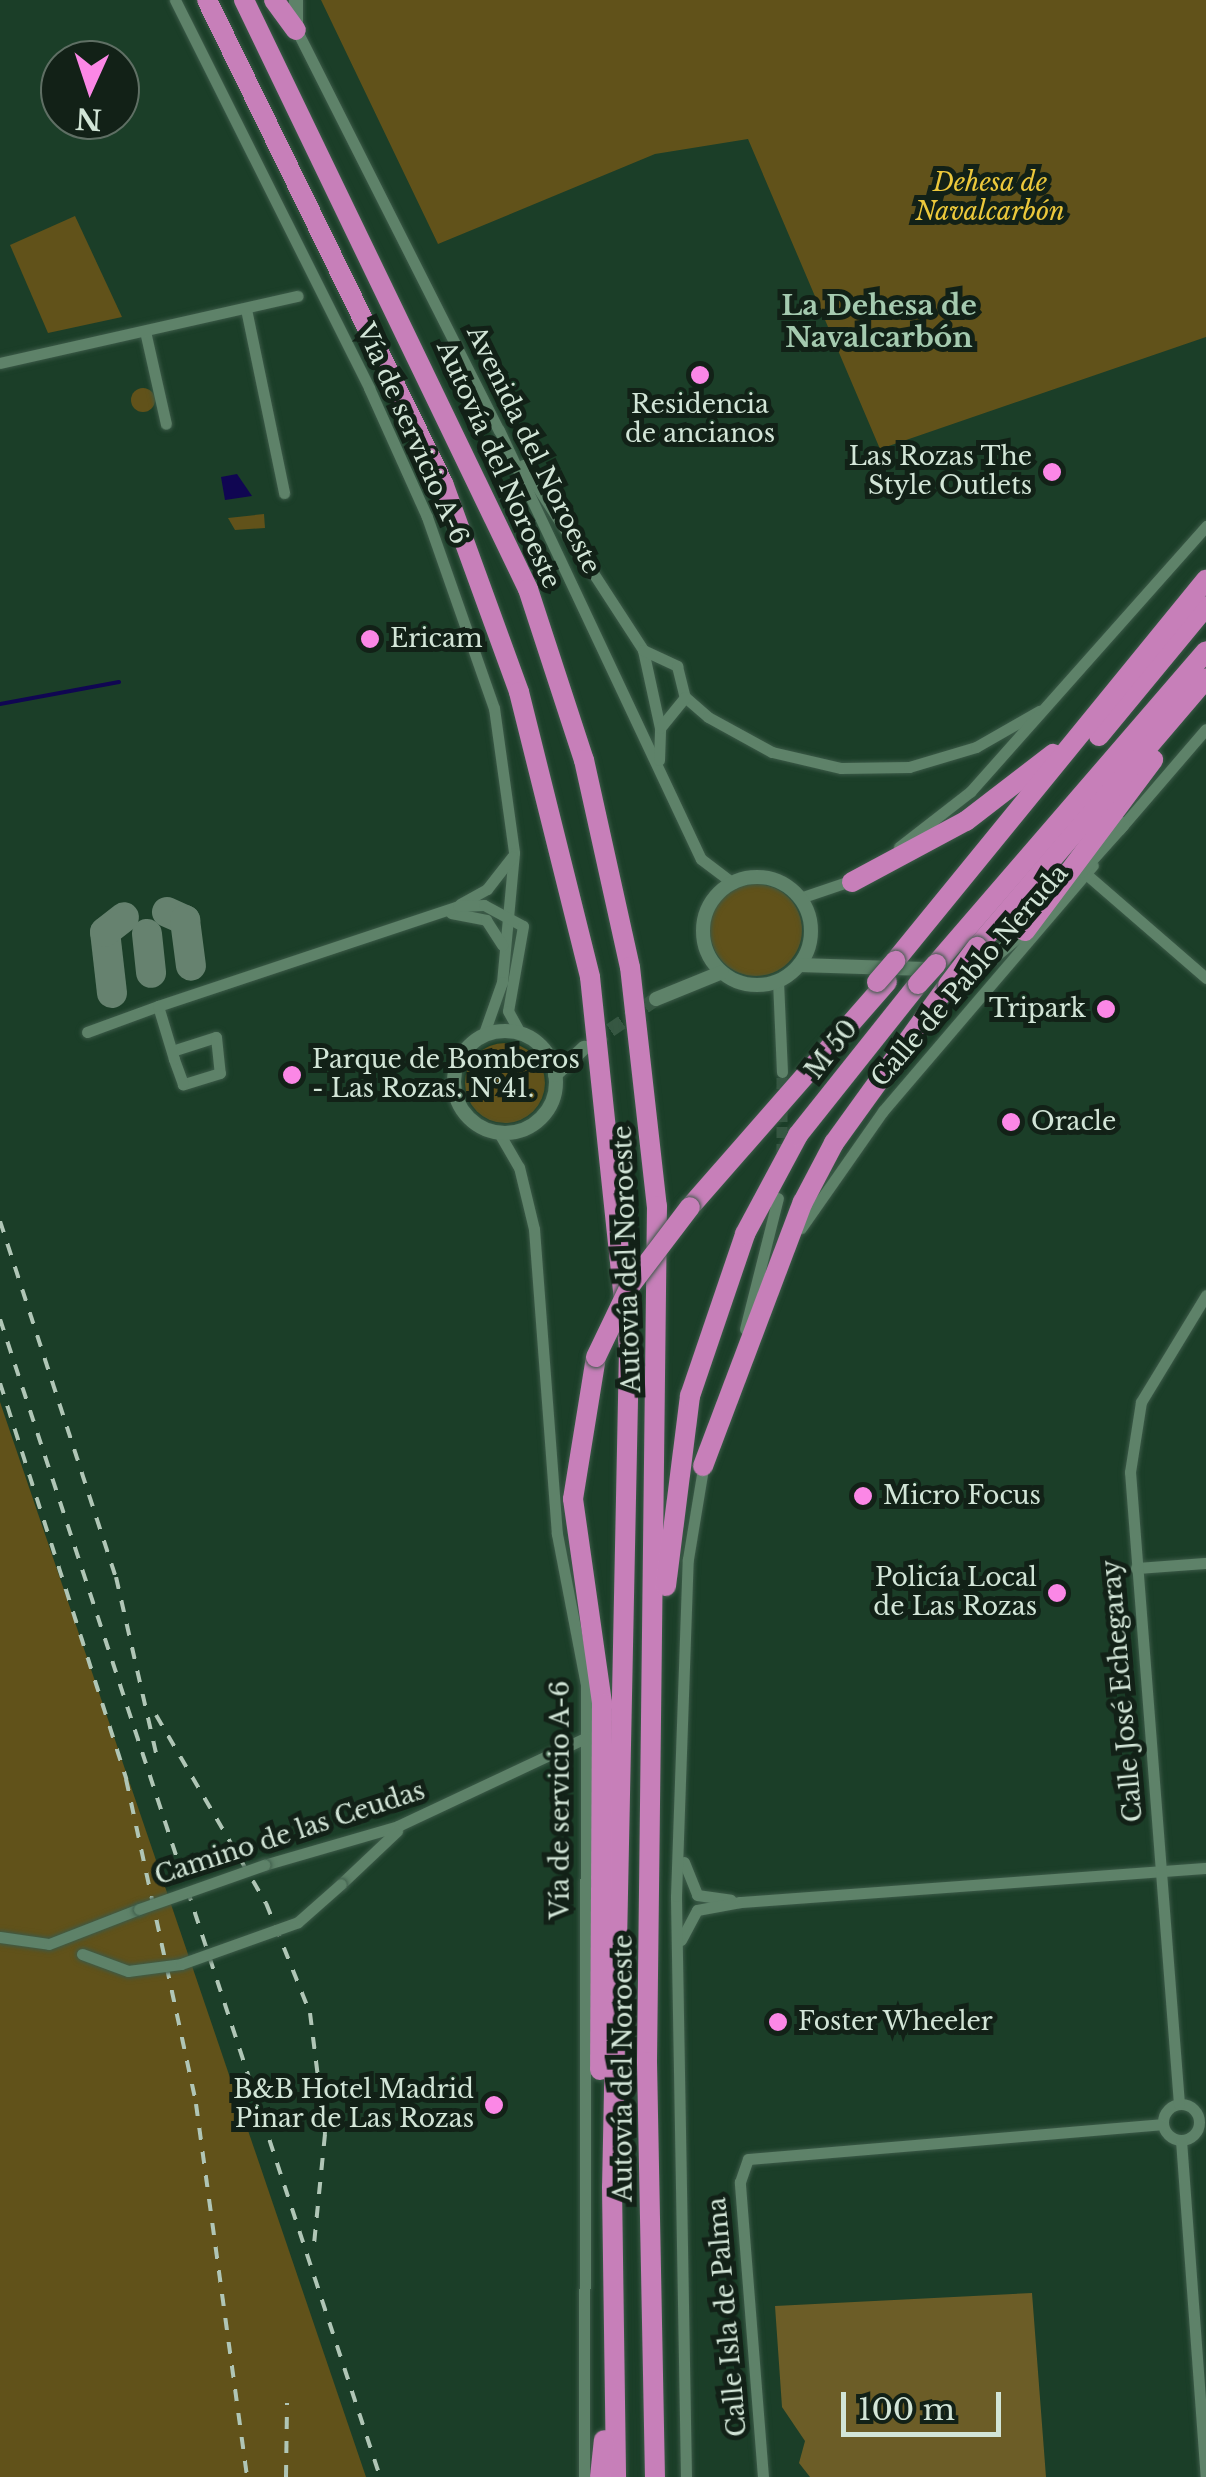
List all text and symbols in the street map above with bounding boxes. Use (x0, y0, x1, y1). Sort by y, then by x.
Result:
north arrow (40, 40, 140, 140)
text: N (74, 100, 103, 137)
park label: Dehesa de Navalcarbón (915, 169, 1065, 228)
district label: La Dehesa de Navalcarbón (781, 289, 977, 355)
street label: Vía de servicio A-6 (349, 318, 475, 550)
street label: Avenida del Noroeste (460, 321, 606, 579)
street label: Autovía del Noroeste (430, 337, 566, 593)
marker: Residencia de ancianos (689, 364, 711, 386)
place label: Residencia de ancianos (625, 391, 775, 450)
place label: Las Rozas The Style Outlets (848, 443, 1032, 502)
marker: Las Rozas The Style Outlets (1041, 461, 1063, 483)
place label: Ericam (390, 624, 483, 654)
marker: Ericam (359, 628, 381, 650)
street label: Calle de Pablo Neruda (865, 859, 1075, 1093)
place label: Tripark (989, 994, 1086, 1024)
marker: Tripark (1095, 998, 1117, 1020)
street label: M 50 (800, 1015, 864, 1085)
place label: Parque de Bomberos - Las Rozas. Nº41. (312, 1046, 580, 1105)
marker: Parque de Bomberos - Las Rozas. Nº41. (281, 1064, 303, 1086)
place label: Oracle (1031, 1107, 1116, 1137)
marker: Oracle (1000, 1111, 1022, 1133)
street label: Autovía del Noroeste (608, 1125, 648, 1393)
place label: Micro Focus (883, 1481, 1041, 1511)
marker: Micro Focus (852, 1485, 874, 1507)
street label: Calle José Echegaray (1097, 1559, 1149, 1823)
place label: Policía Local de Las Rozas (873, 1564, 1037, 1623)
marker: Policía Local de Las Rozas (1046, 1582, 1068, 1604)
street label: Vía de servicio A-6 (546, 1680, 576, 1920)
street label: Camino de las Ceudas (151, 1776, 429, 1892)
street label: Autovía del Noroeste (609, 1934, 639, 2202)
place label: Foster Wheeler (798, 2007, 994, 2037)
marker: Foster Wheeler (767, 2011, 789, 2033)
place label: B&B Hotel Madrid Pinar de Las Rozas (233, 2076, 474, 2135)
marker: B&B Hotel Madrid Pinar de Las Rozas (483, 2094, 505, 2116)
street label: Calle Isla de Palma (703, 2196, 753, 2438)
scale bar (846, 2372, 1006, 2434)
text: 100 m (858, 2391, 955, 2428)

